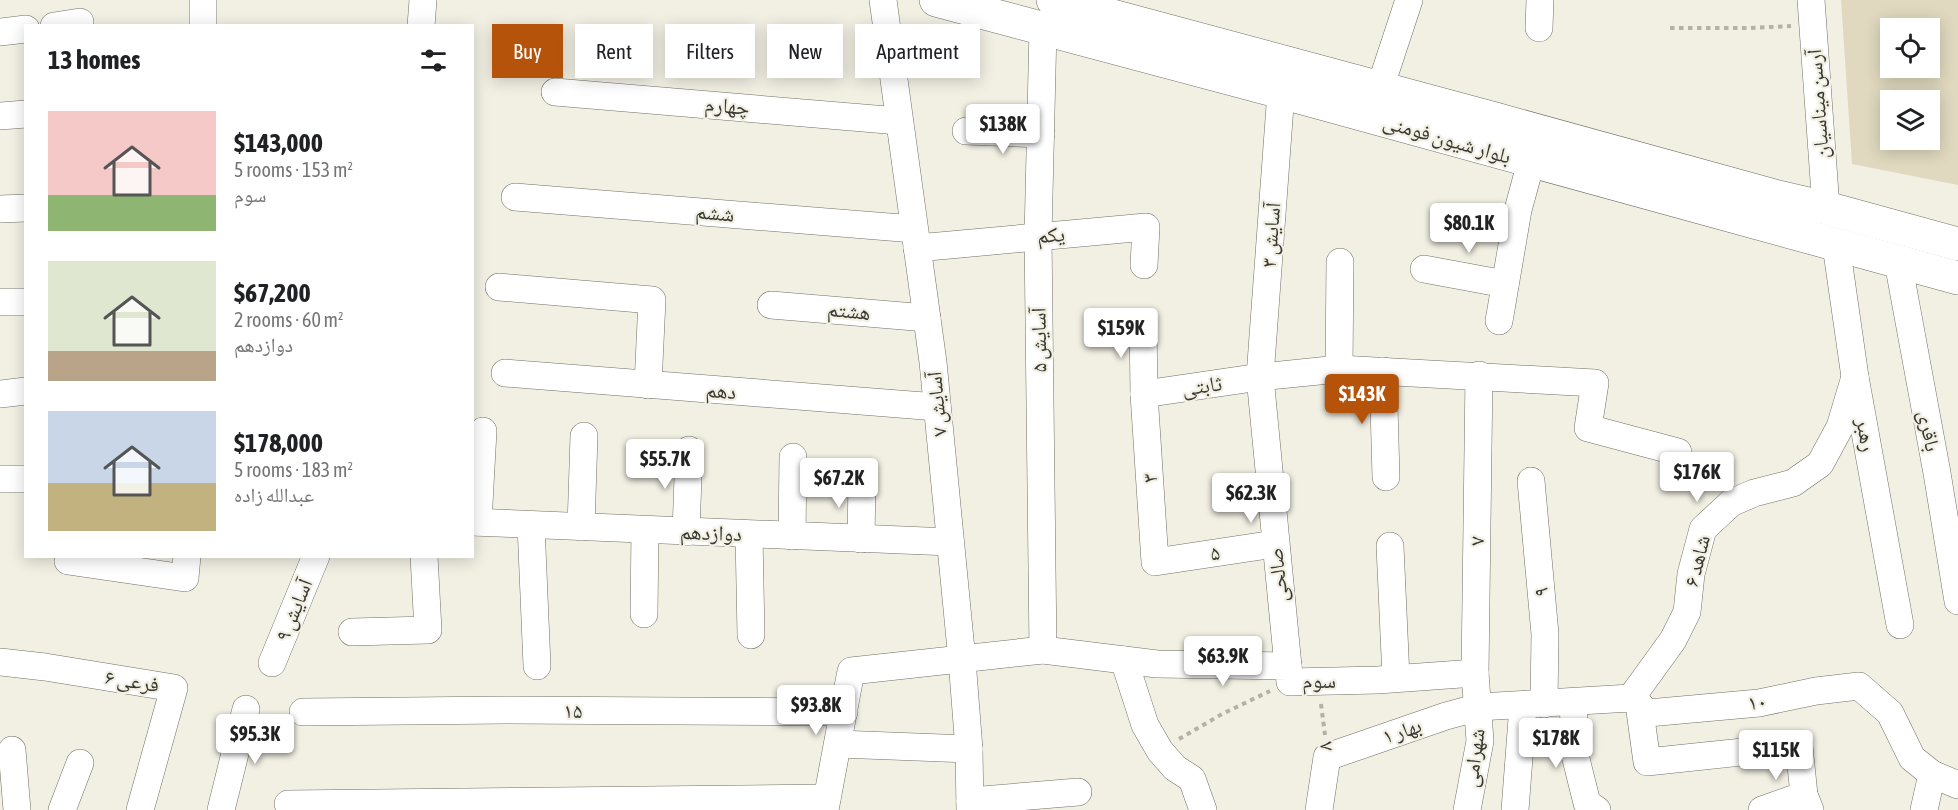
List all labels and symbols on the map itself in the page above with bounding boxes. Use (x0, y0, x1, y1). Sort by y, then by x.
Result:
street label: آرسن میناسیان (1801, 48, 1835, 160)
street label: چهارم (703, 91, 751, 122)
pin: $138K (961, 104, 1045, 155)
street label: بلوار شیون فومنی (1380, 108, 1514, 170)
street label: ششم (694, 198, 735, 229)
street label: آسایش ۳ (1256, 201, 1286, 268)
pin: $80.1K (1420, 203, 1518, 254)
street label: یکم (1036, 221, 1066, 250)
street label: هشتم (826, 296, 872, 327)
street label: آسایش ۵ (1025, 307, 1053, 373)
pin: $159K (1079, 308, 1163, 359)
street label: آسایش ۷ (921, 370, 953, 438)
street label: ثابتی (1180, 370, 1224, 402)
pin: $143K (1320, 374, 1404, 425)
street label: دهم (705, 377, 737, 406)
street label: باقری (1913, 408, 1946, 454)
street label: رهبر (1851, 415, 1882, 453)
pin: $55.7K (616, 439, 714, 490)
pin: $176K (1655, 452, 1739, 503)
pin: $67.2K (790, 458, 888, 509)
street label: ۳ (1137, 473, 1161, 484)
pin: $62.3K (1202, 473, 1300, 524)
street label: دوازدهم (679, 519, 742, 548)
street label: شاهد ۶ (1678, 533, 1714, 589)
street label: ۷ (1464, 536, 1488, 546)
street label: ۵ (1208, 539, 1221, 565)
street label: صالحی (1262, 546, 1294, 604)
street label: آسایش ۹ (270, 574, 318, 645)
street label: ۹ (1528, 586, 1552, 598)
pin: $63.9K (1174, 636, 1272, 687)
street label: فرعی ۶ (103, 664, 161, 698)
street label: سوم (1302, 668, 1336, 695)
pin: $93.8K (767, 685, 865, 736)
street label: ۱۰ (1746, 688, 1768, 714)
street label: ۱۵ (564, 698, 582, 722)
street label: بهار ۱ (1379, 712, 1425, 749)
pin: $95.3K (206, 714, 304, 765)
pin: $178K (1514, 718, 1598, 769)
street label: شهرامی (1457, 727, 1491, 789)
pin: $115K (1734, 730, 1818, 781)
street label: ۸ (1312, 741, 1336, 752)

